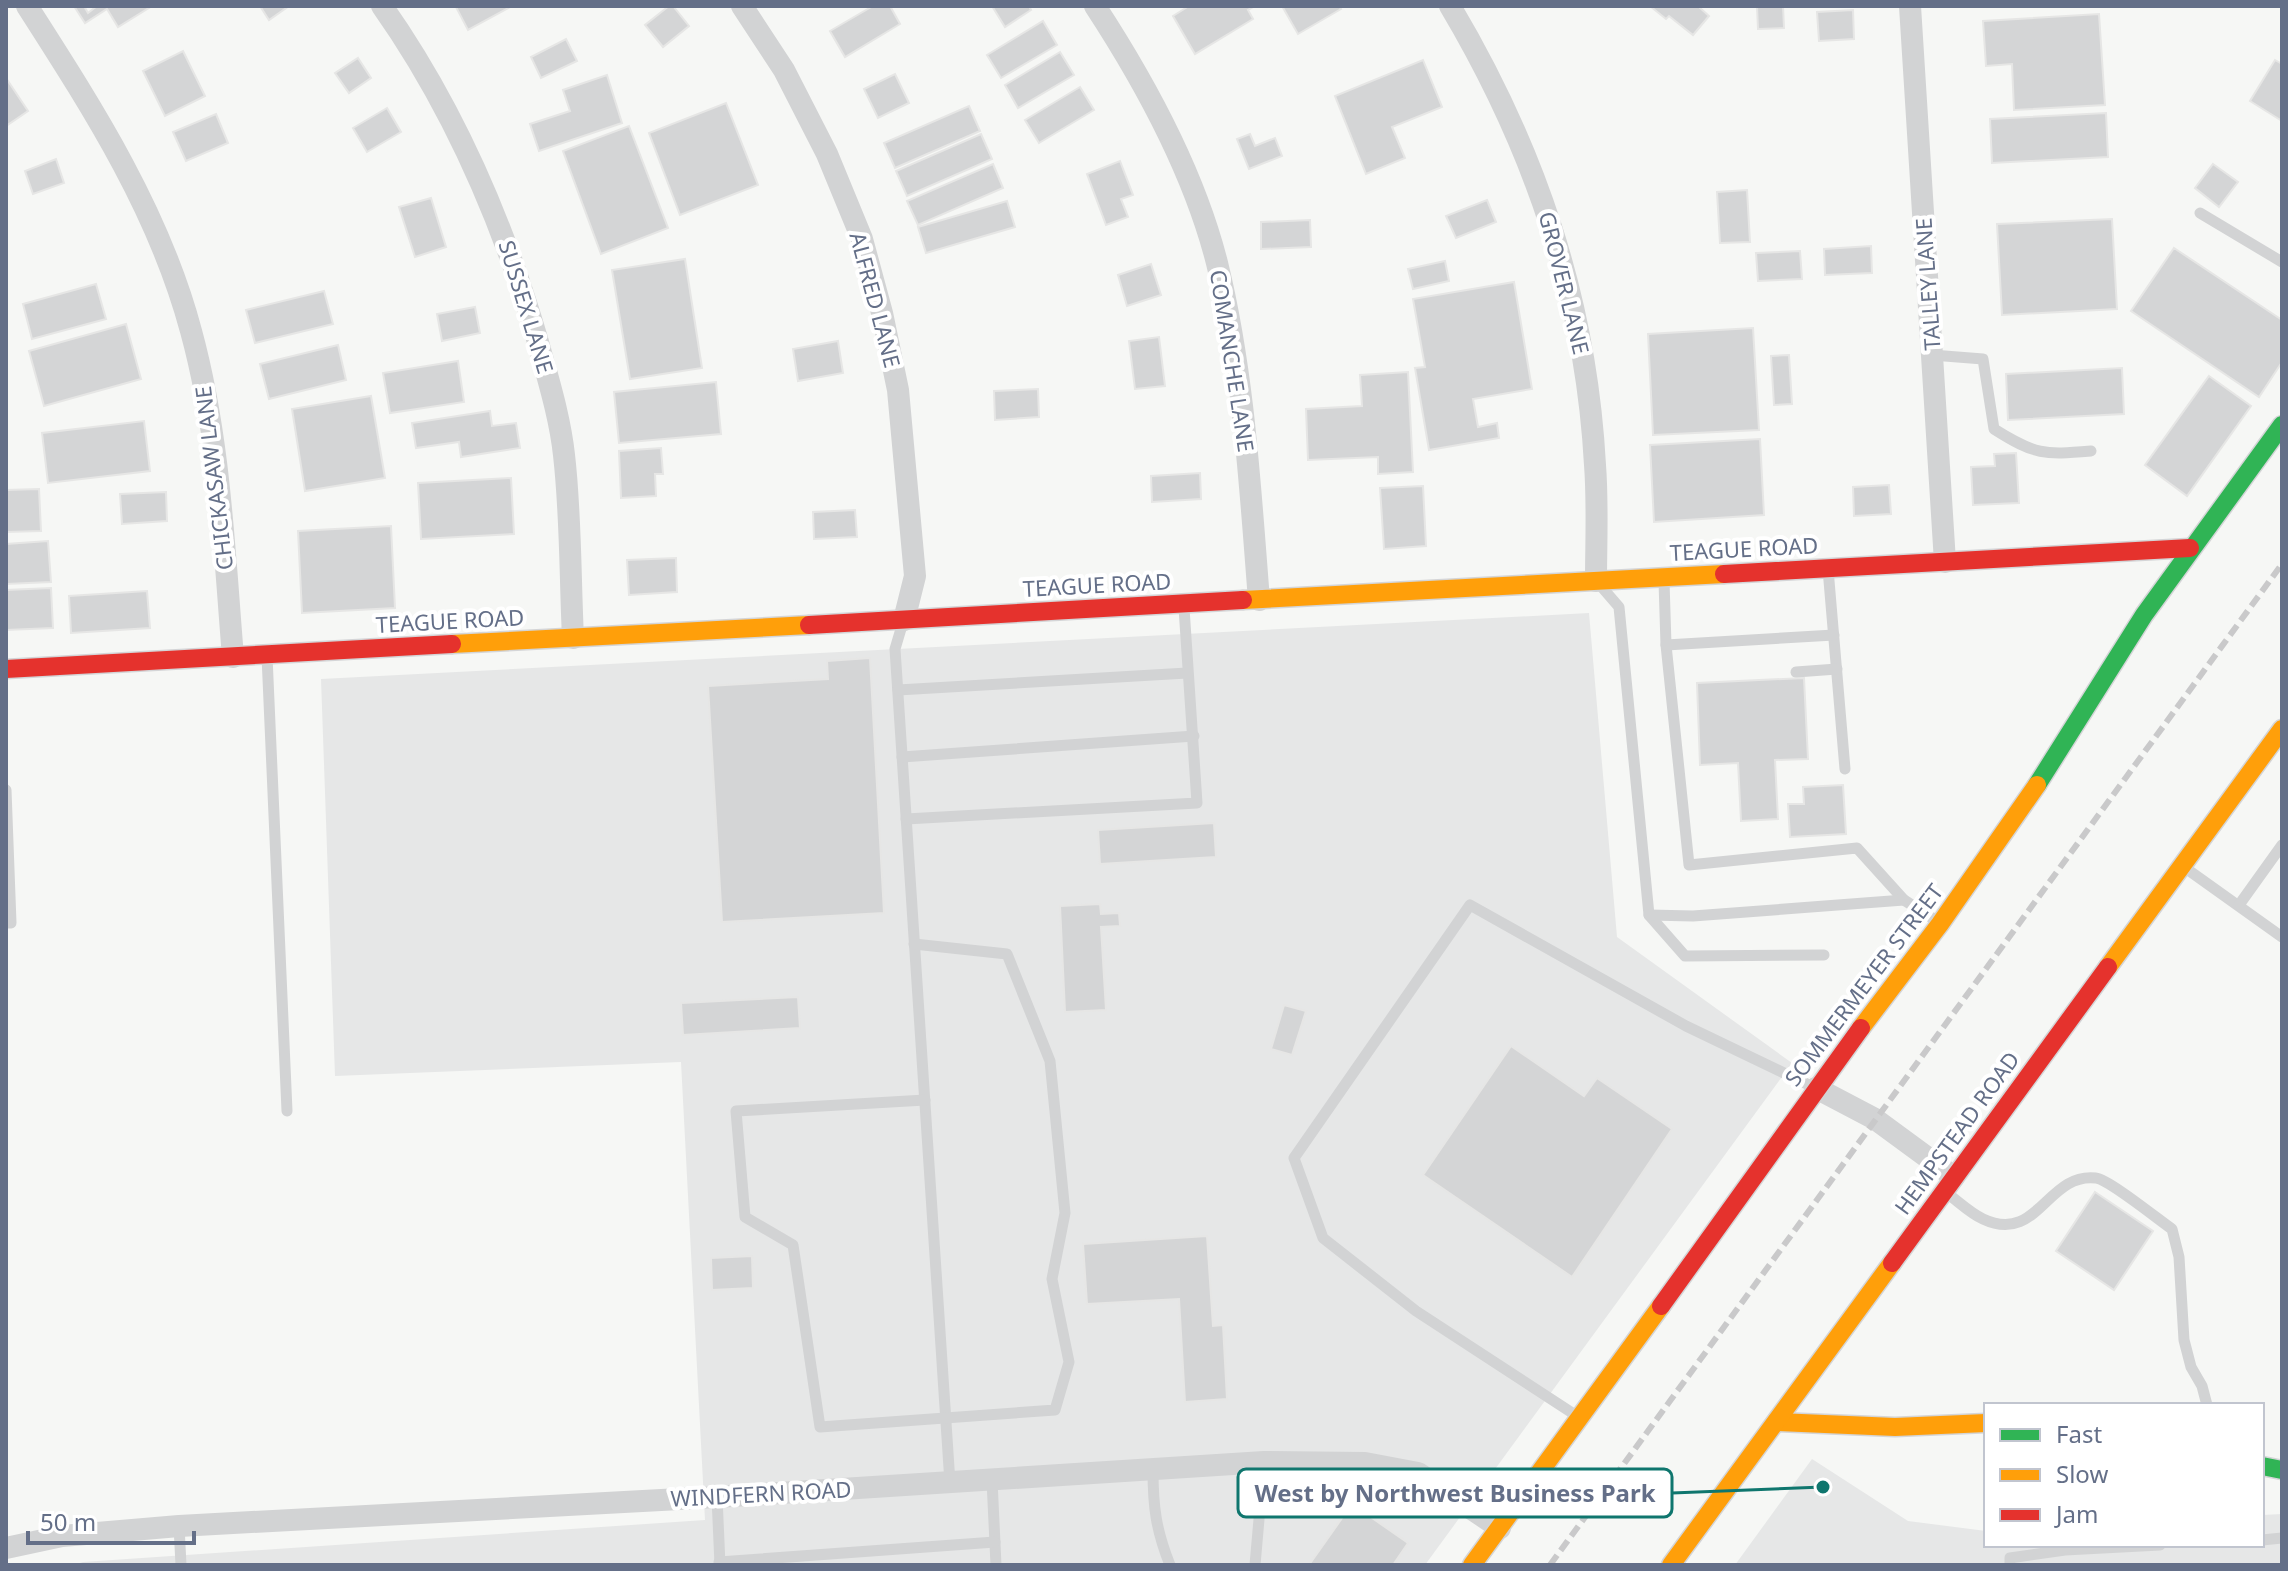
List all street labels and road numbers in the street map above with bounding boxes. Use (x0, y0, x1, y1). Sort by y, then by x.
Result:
street label: GROVER LANE (1533, 208, 1597, 357)
street label: TALLEY LANE (1907, 217, 1947, 351)
street label: ALFRED LANE (843, 229, 908, 371)
street label: SUSSEX LANE (492, 236, 561, 377)
street label: COMANCHE LANE (1204, 268, 1262, 454)
street label: CHICKASAW LANE (187, 384, 239, 572)
street label: TEAGUE ROAD (1669, 529, 1819, 567)
street label: TEAGUE ROAD (1022, 565, 1172, 603)
street label: TEAGUE ROAD (375, 601, 525, 639)
street label: SOMMERMEYER STREET (1777, 877, 1949, 1092)
street label: HEMPSTEAD ROAD (1887, 1045, 2026, 1220)
street label: WINDFERN ROAD (670, 1473, 852, 1513)

